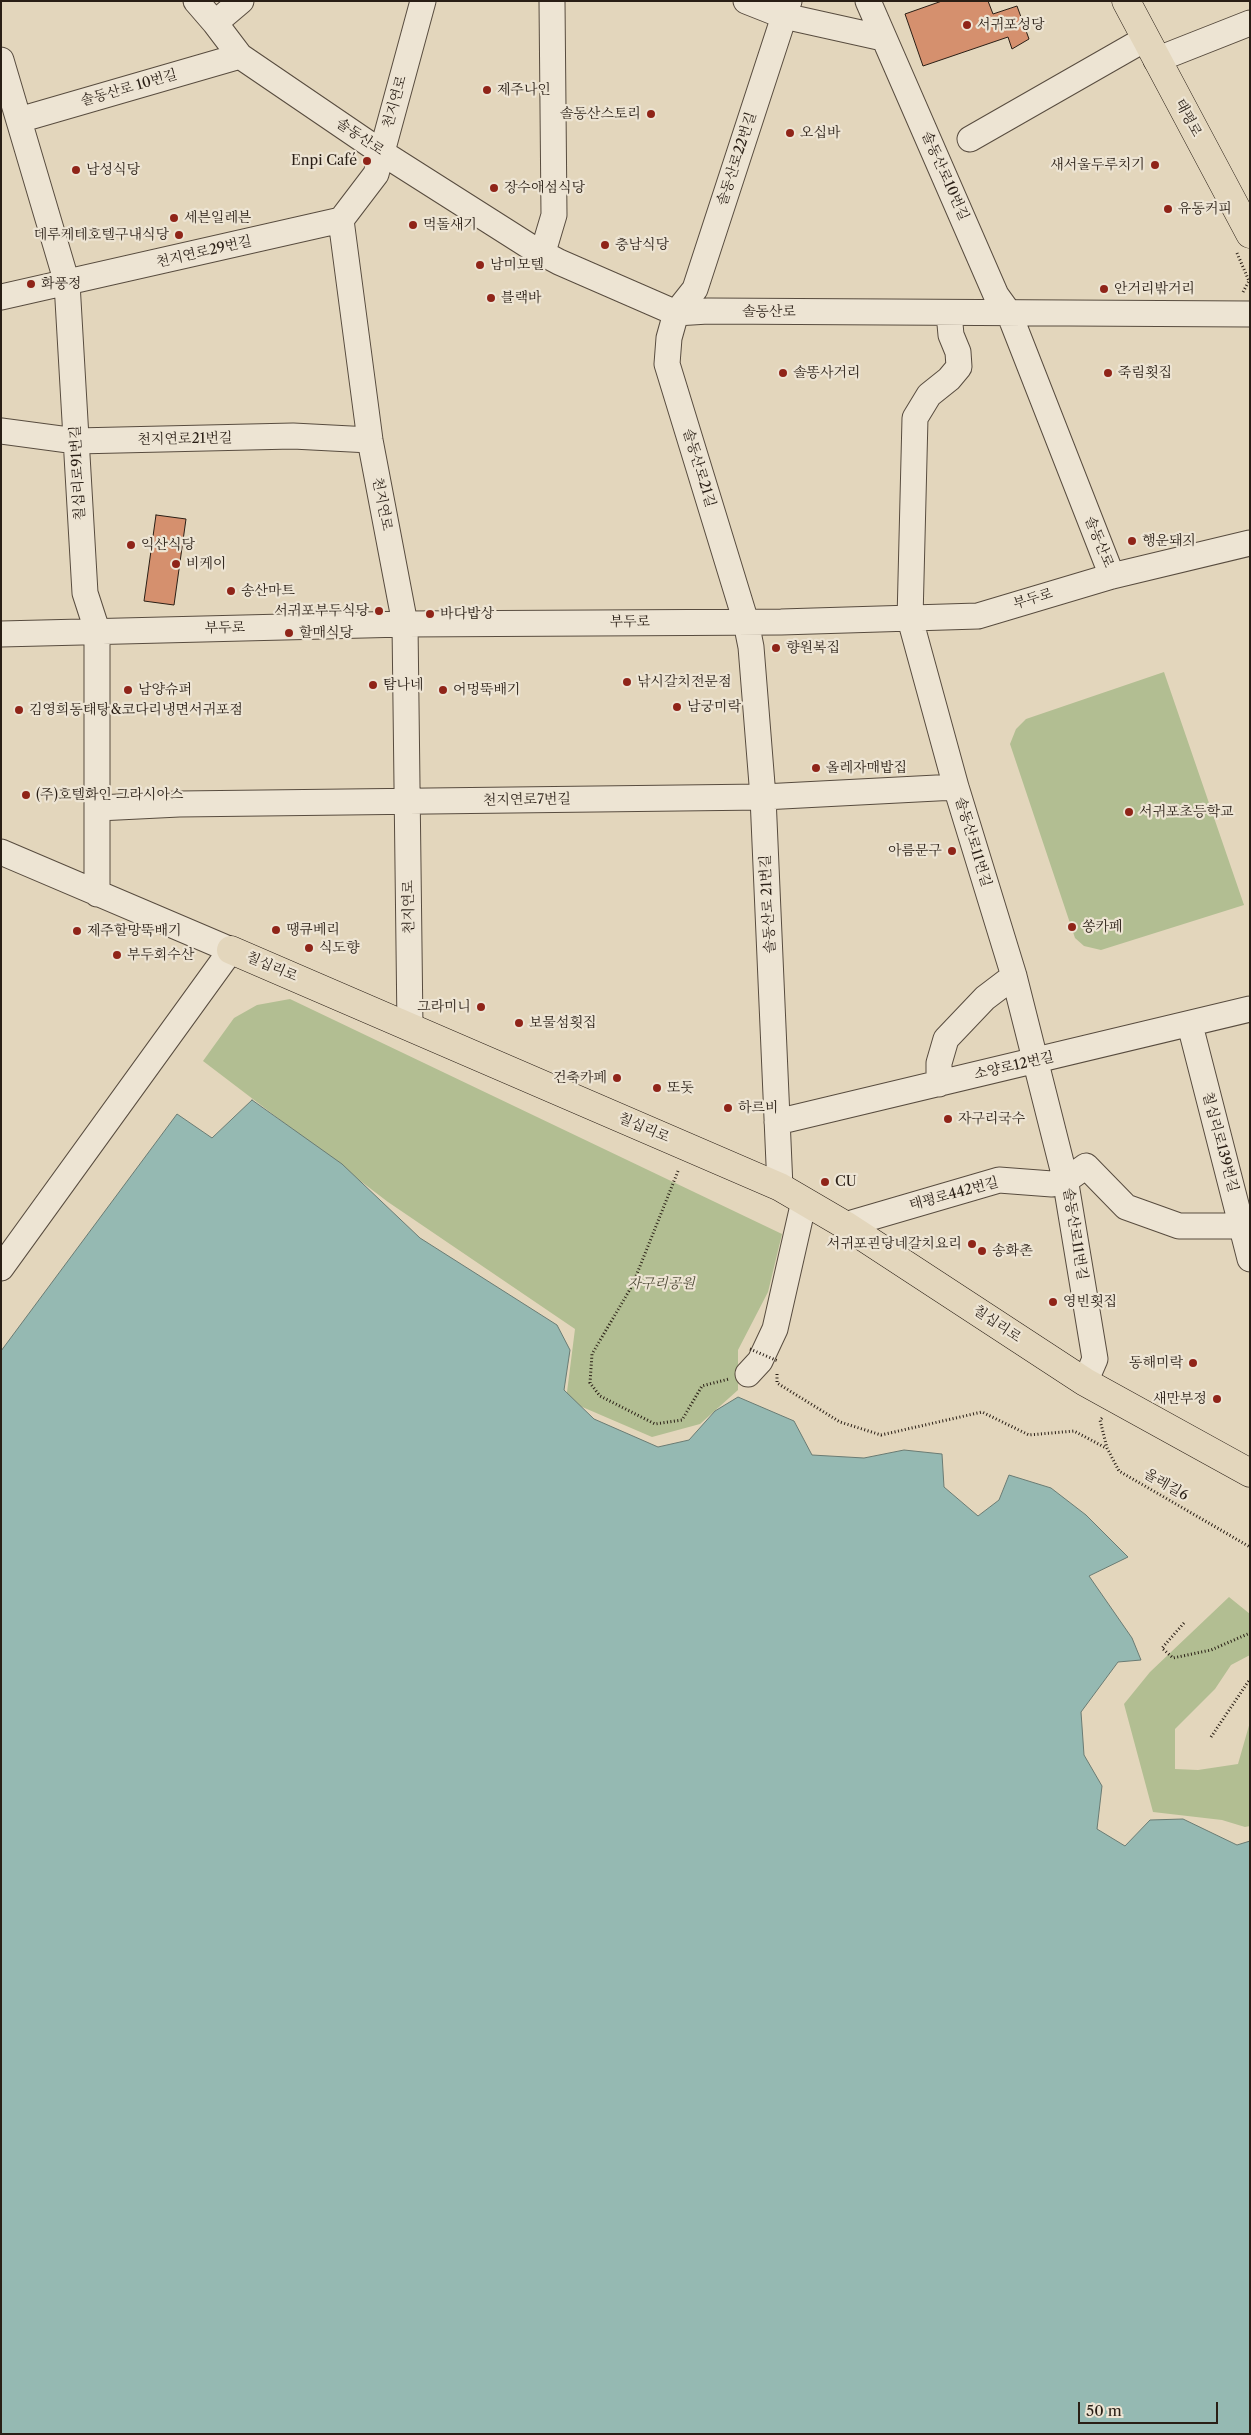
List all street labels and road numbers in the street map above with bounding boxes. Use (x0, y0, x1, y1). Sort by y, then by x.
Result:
street label: 솔동산로 10번길 (79, 66, 179, 110)
street label: 천지연로 (379, 74, 411, 130)
street label: 태평로 (1171, 96, 1205, 140)
street label: 솔동산로22번길 (714, 110, 760, 208)
street label: 솔동산로 (333, 115, 387, 159)
street label: 솔동산로10번길 (918, 129, 972, 223)
street label: 천지연로29번길 (155, 233, 253, 271)
street label: 솔동산로 (742, 304, 796, 320)
street label: 칠십리로91번길 (67, 425, 89, 521)
street label: 솔동산로21길 (679, 427, 719, 509)
street label: 천지연로21번길 (137, 430, 233, 448)
street label: 천지연로 (369, 476, 395, 532)
street label: 솔동산로 (1081, 514, 1117, 570)
street label: 부두로 (1011, 585, 1055, 613)
street label: 부두로 (610, 614, 650, 630)
street label: 부두로 (205, 619, 245, 637)
street label: 천지연로7번길 (483, 791, 571, 809)
street label: 솔동산로11번길 (951, 795, 995, 889)
street label: 솔동산로 21번길 (757, 854, 779, 954)
street label: 천지연로 (400, 880, 418, 934)
street label: 칠십리로 (244, 949, 300, 985)
street label: 소양로12번길 (972, 1049, 1056, 1083)
street label: 칠십리로139번길 (1199, 1090, 1241, 1194)
street label: 칠십리로 (616, 1110, 672, 1146)
street label: 태평로442번길 (907, 1174, 1001, 1214)
street label: 솔동산로11번길 (1059, 1187, 1091, 1281)
street label: 칠십리로 (970, 1302, 1024, 1346)
street label: 올레길6 (1141, 1466, 1191, 1504)

